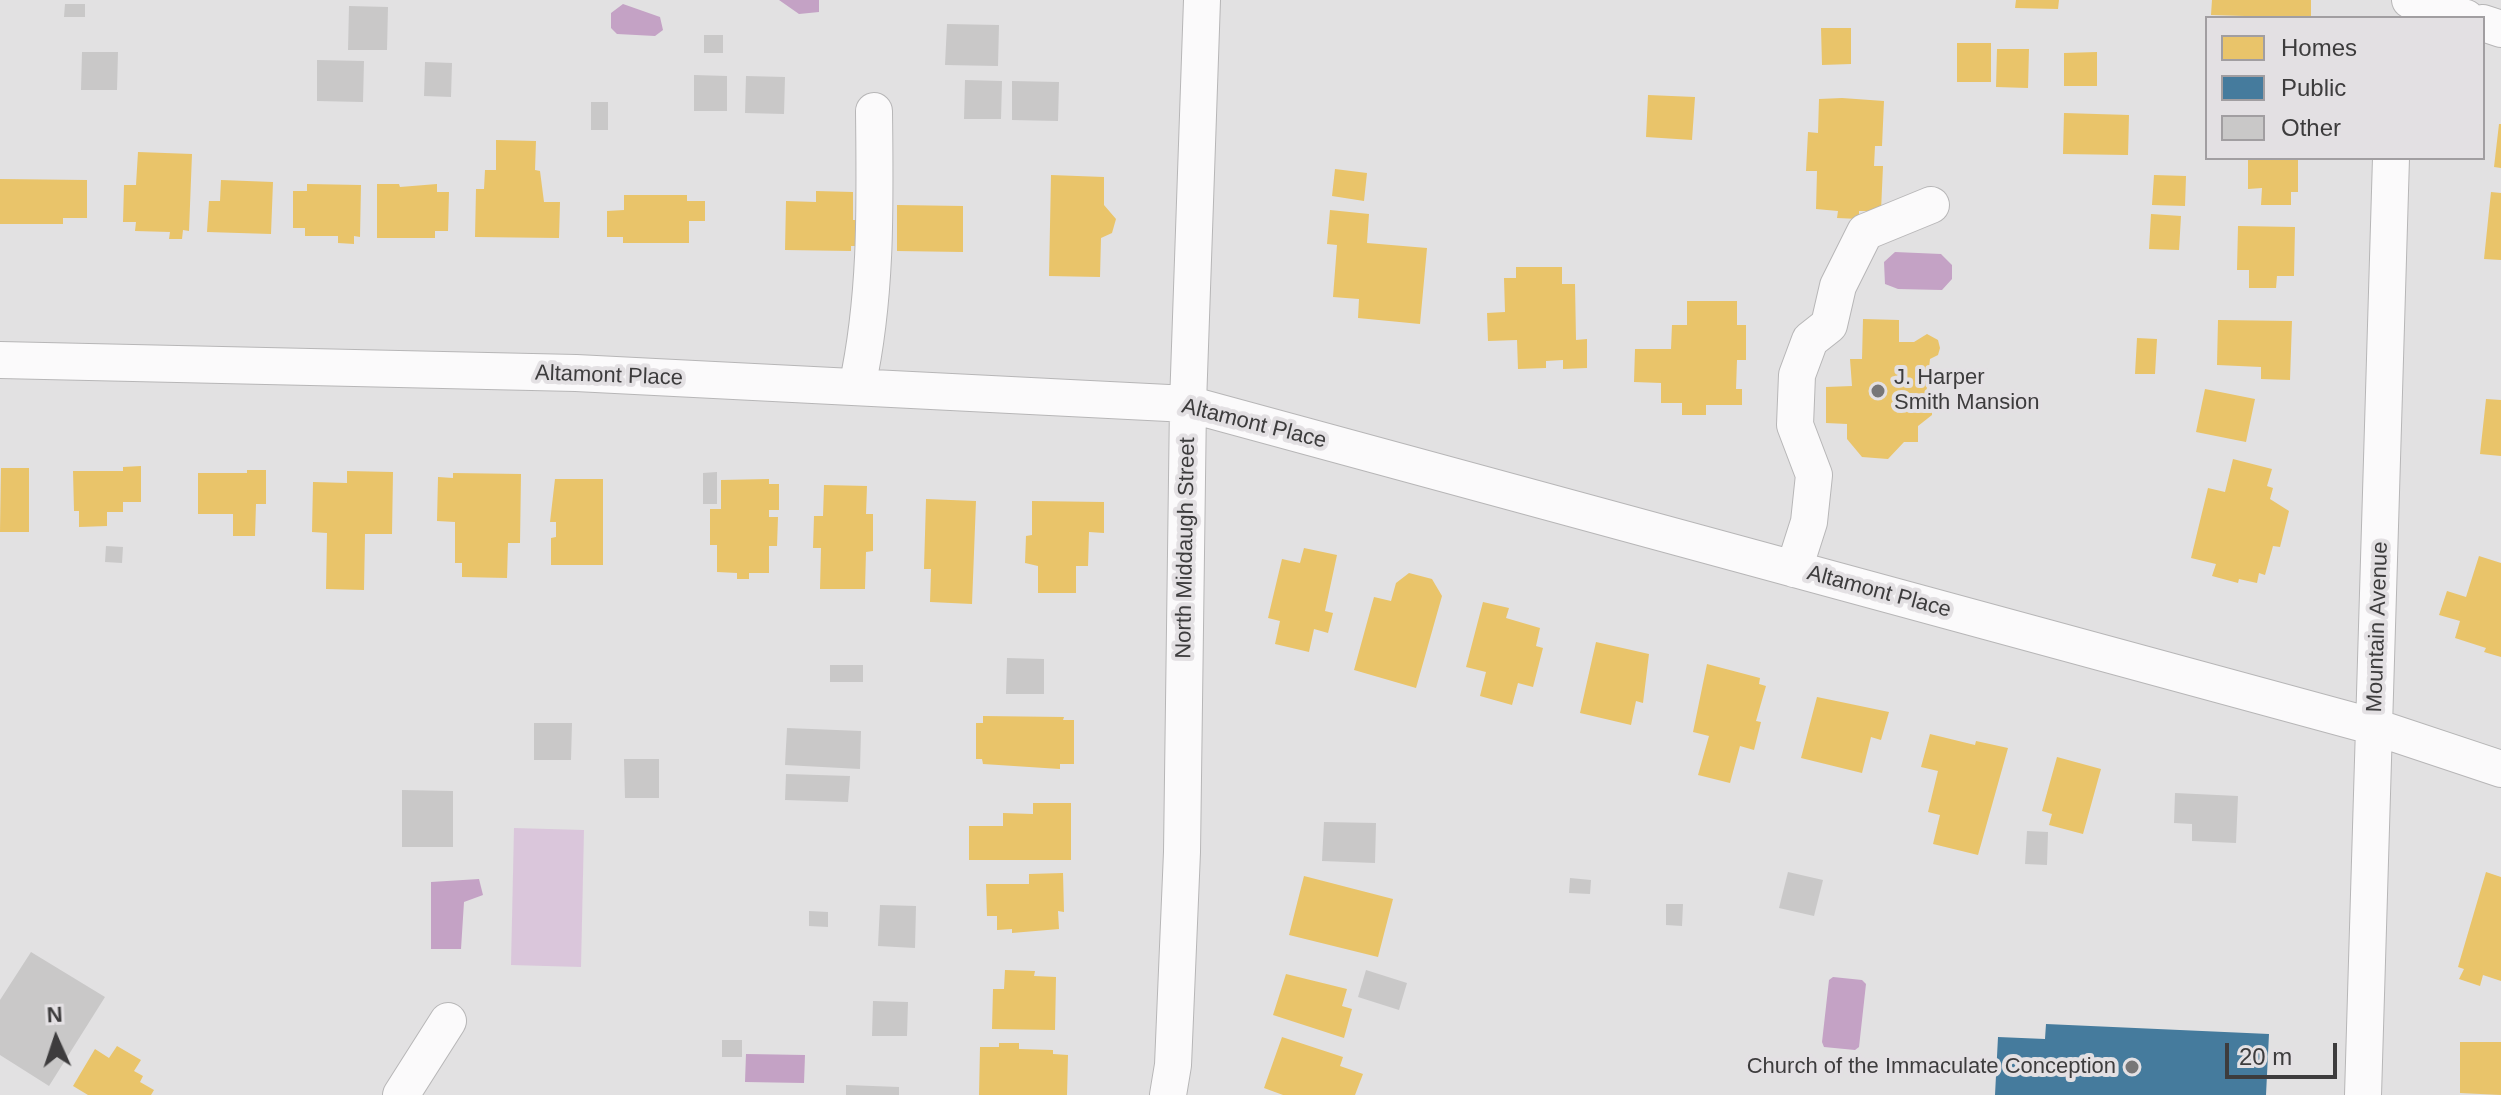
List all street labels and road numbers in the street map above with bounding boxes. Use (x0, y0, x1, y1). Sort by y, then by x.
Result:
street label: Altamont Place (535, 360, 683, 392)
street label: Altamont Place (1179, 393, 1329, 455)
street label: North Middaugh Street (1171, 437, 1201, 659)
street label: Mountain Avenue (2362, 541, 2394, 713)
street label: Altamont Place (1804, 560, 1954, 624)

